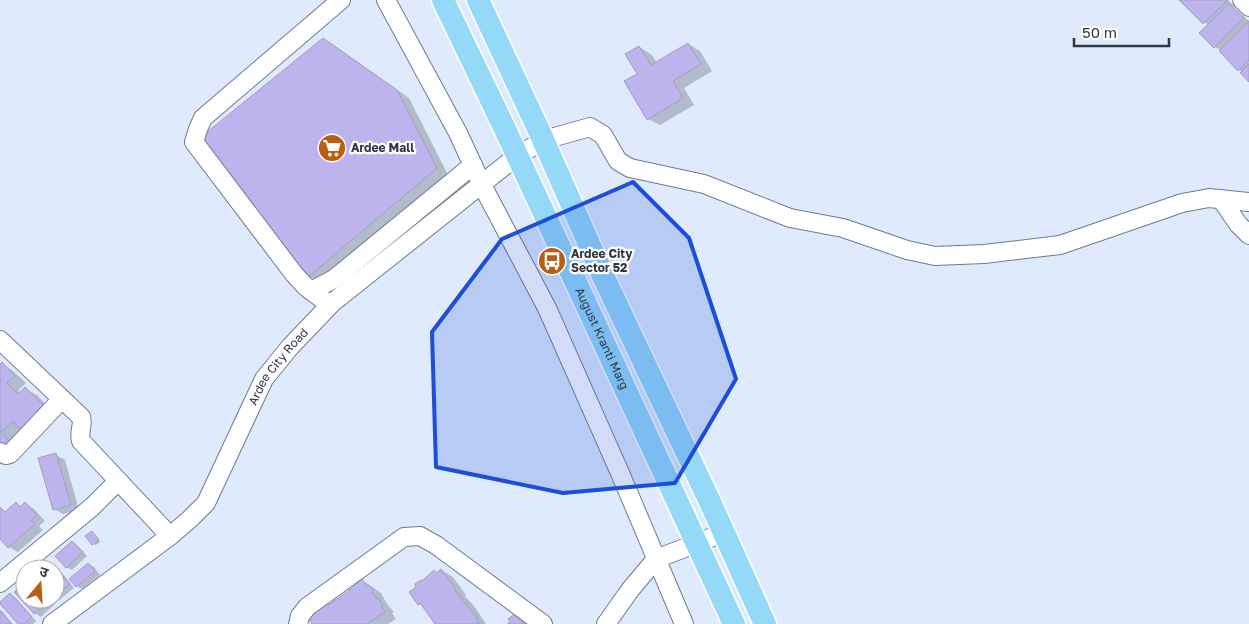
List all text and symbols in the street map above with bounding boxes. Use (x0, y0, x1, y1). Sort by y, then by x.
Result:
scale bar (1074, 15, 1169, 47)
text: 50 m (1082, 23, 1117, 41)
supermarket icon: Ardee Mall (317, 133, 347, 163)
place label: Ardee Mall (351, 140, 414, 155)
bus stop icon: Ardee City Sector 52 (537, 246, 567, 276)
place label: Ardee City Sector 52 (571, 246, 633, 275)
street label: August Kranti Marg (572, 285, 632, 392)
street label: Ardee City Road (245, 325, 311, 408)
north arrow (15, 559, 65, 609)
text: उ (38, 562, 51, 581)

